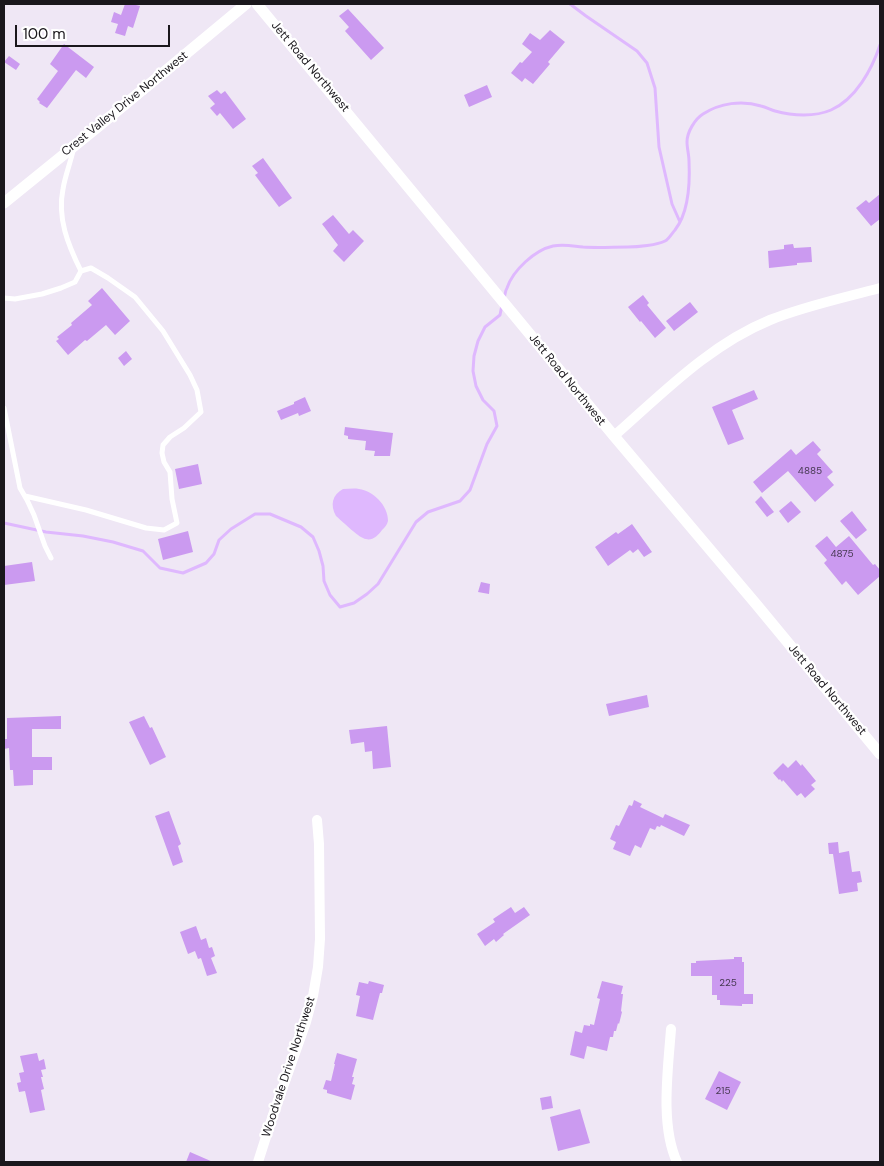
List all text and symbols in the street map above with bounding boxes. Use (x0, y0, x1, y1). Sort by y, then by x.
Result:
scale bar (18, 15, 172, 47)
street label: Jett Road Northwest (268, 19, 352, 115)
text: 100 m (23, 24, 66, 44)
street label: Crest Valley Drive Northwest (59, 49, 191, 159)
street label: Jett Road Northwest (526, 331, 608, 429)
house number: 4885 (798, 465, 822, 477)
house number: 4875 (830, 548, 854, 560)
street label: Jett Road Northwest (785, 642, 869, 738)
house number: 225 (719, 977, 737, 989)
street label: Woodvale Drive Northwest (259, 995, 319, 1139)
house number: 215 (716, 1085, 730, 1097)

